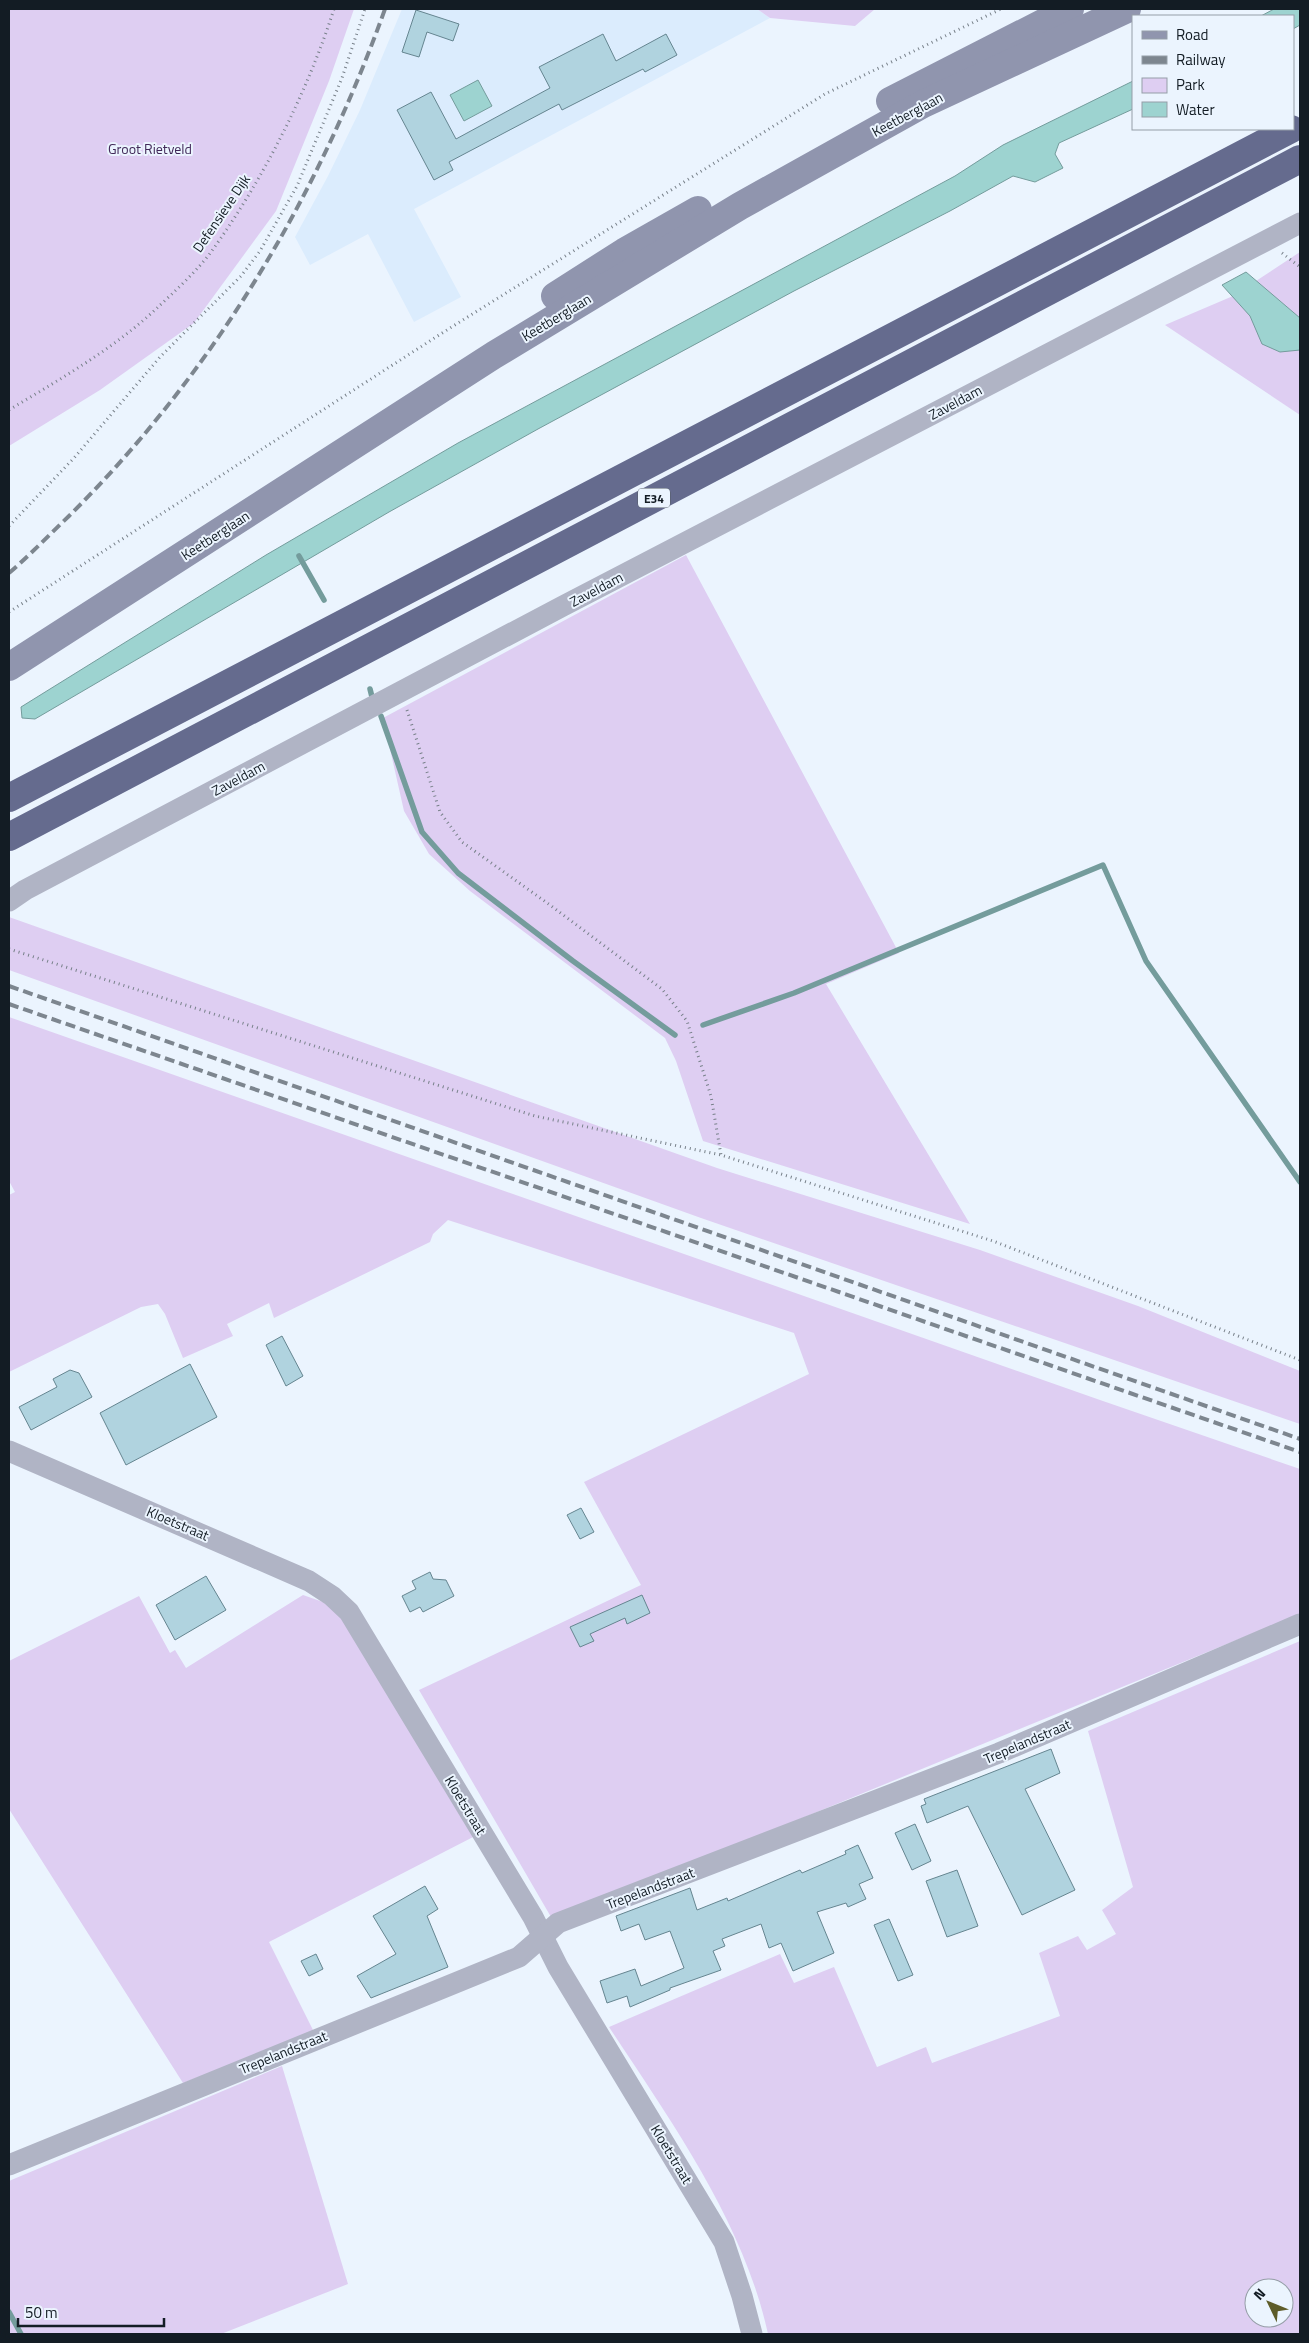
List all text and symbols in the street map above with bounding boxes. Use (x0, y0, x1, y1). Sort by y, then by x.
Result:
legend (1132, 15, 1294, 130)
text: Road (1176, 23, 1208, 46)
text: Railway (1176, 48, 1226, 71)
text: Park (1176, 73, 1205, 96)
street label: Keetberglaan (868, 86, 946, 142)
text: Water (1176, 98, 1215, 121)
park label: Groot Rietveld (108, 138, 192, 159)
street label: Defensieve Dijk (187, 169, 255, 256)
street label: Keetberglaan (517, 288, 595, 346)
street label: Zaveldam (925, 379, 985, 425)
road number: E34 (638, 488, 670, 508)
street label: Keetberglaan (177, 505, 253, 565)
street label: Zaveldam (566, 566, 626, 612)
street label: Zaveldam (208, 755, 268, 801)
street label: Kloetstraat (144, 1500, 212, 1546)
street label: Trepelandstraat (980, 1713, 1074, 1769)
street label: Kloetstraat (440, 1771, 492, 1839)
street label: Trepelandstraat (603, 1862, 697, 1914)
street label: Trepelandstraat (236, 2025, 330, 2079)
street label: Kloetstraat (646, 2120, 698, 2188)
north arrow (1244, 2278, 1294, 2328)
text: N (1248, 2283, 1270, 2305)
scale bar (18, 2296, 164, 2328)
text: 50 m (25, 2301, 58, 2324)

